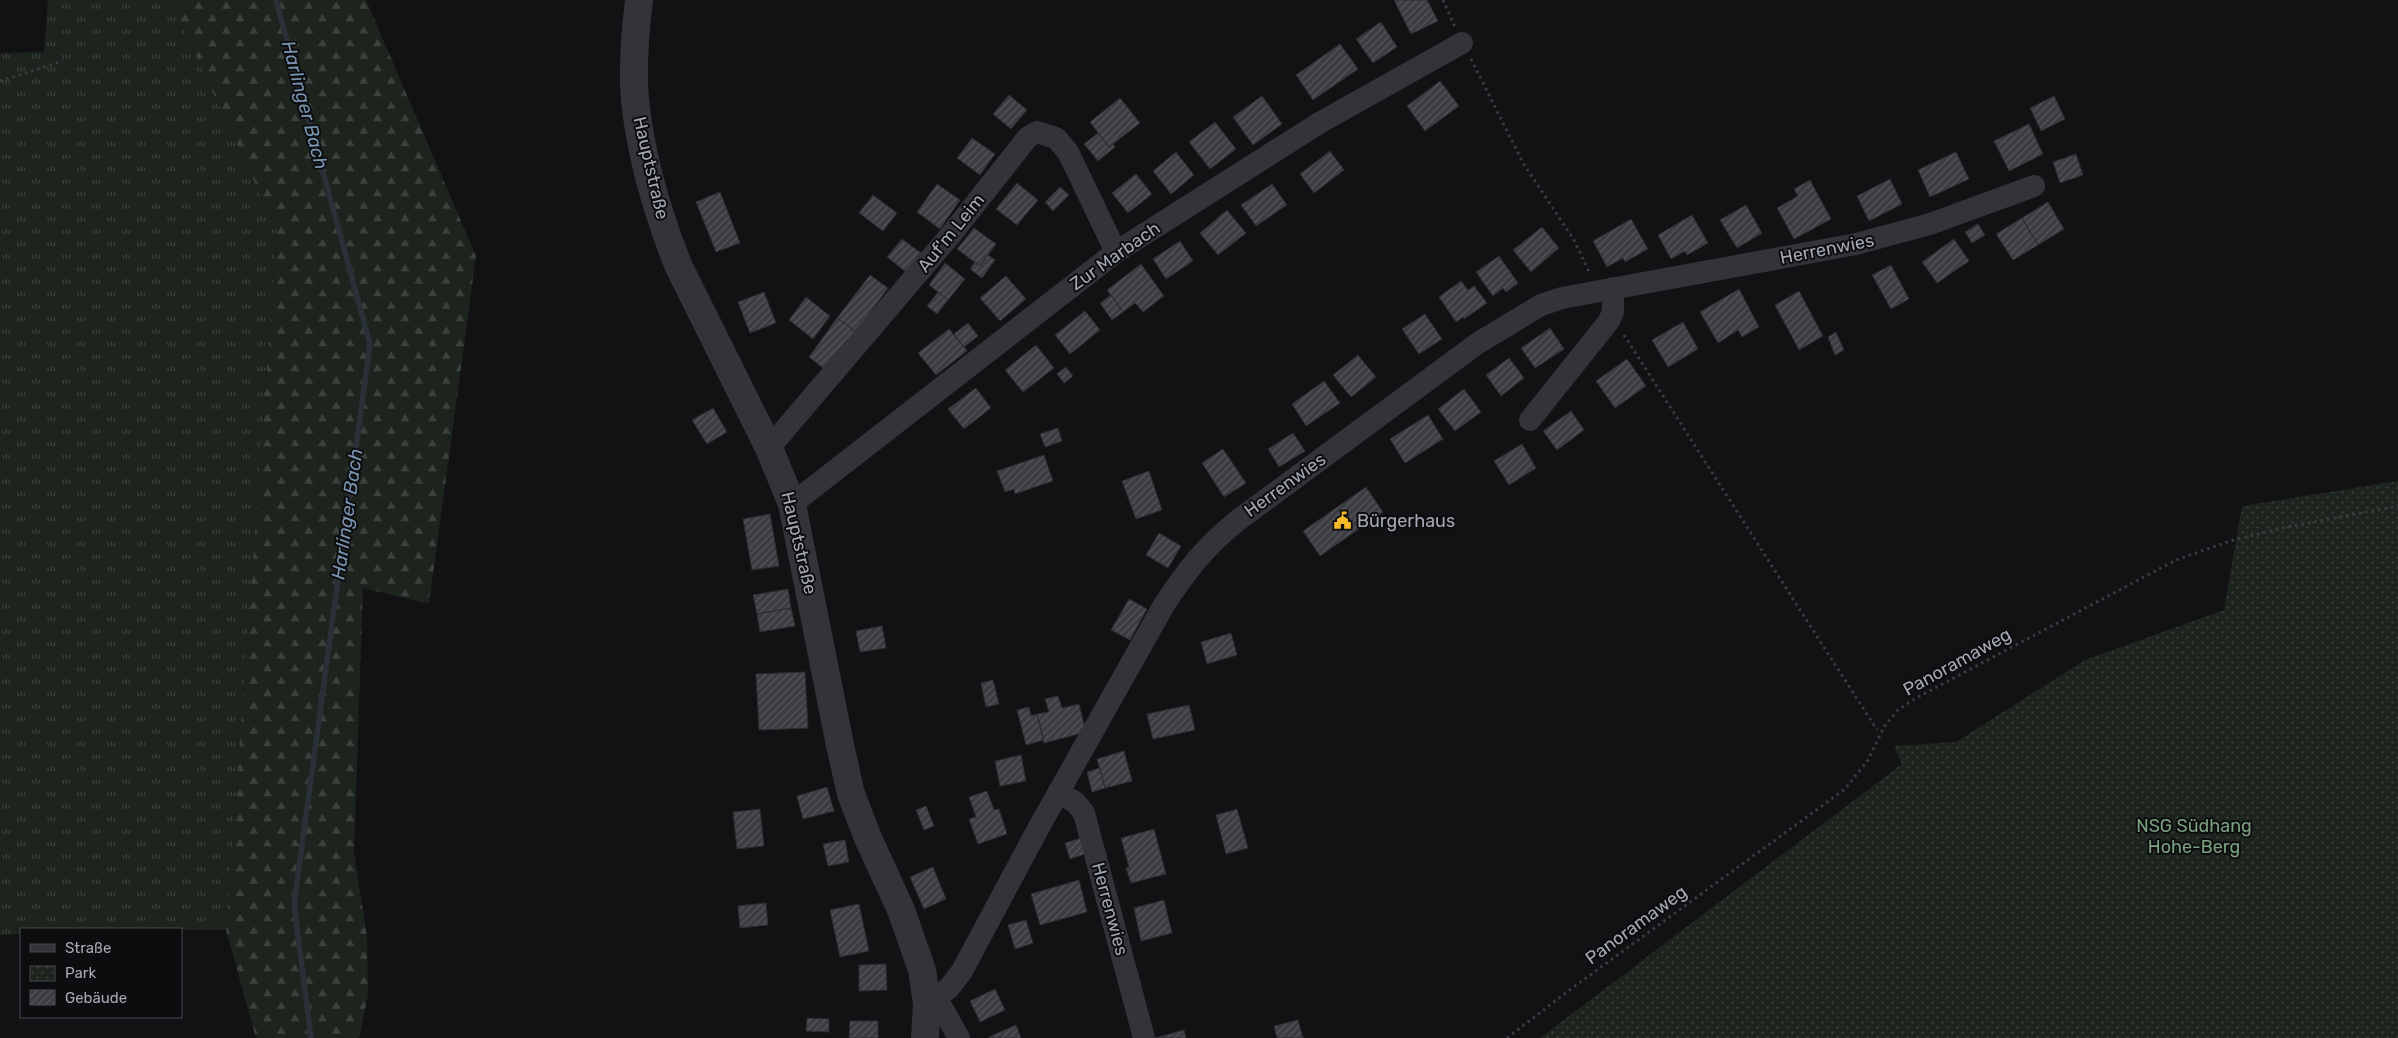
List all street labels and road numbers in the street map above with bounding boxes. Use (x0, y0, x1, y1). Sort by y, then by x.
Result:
street label: Hauptstraße (628, 114, 674, 222)
street label: Auf'm Leim (913, 189, 989, 277)
street label: Zur Marbach (1066, 217, 1164, 295)
street label: Herrenwies (1778, 229, 1876, 269)
street label: Herrenwies (1240, 448, 1330, 522)
street label: Hauptstraße (776, 489, 822, 597)
street label: Panoramaweg (1899, 623, 2015, 701)
street label: Herrenwies (1087, 860, 1133, 958)
street label: Panoramaweg (1581, 881, 1691, 969)

